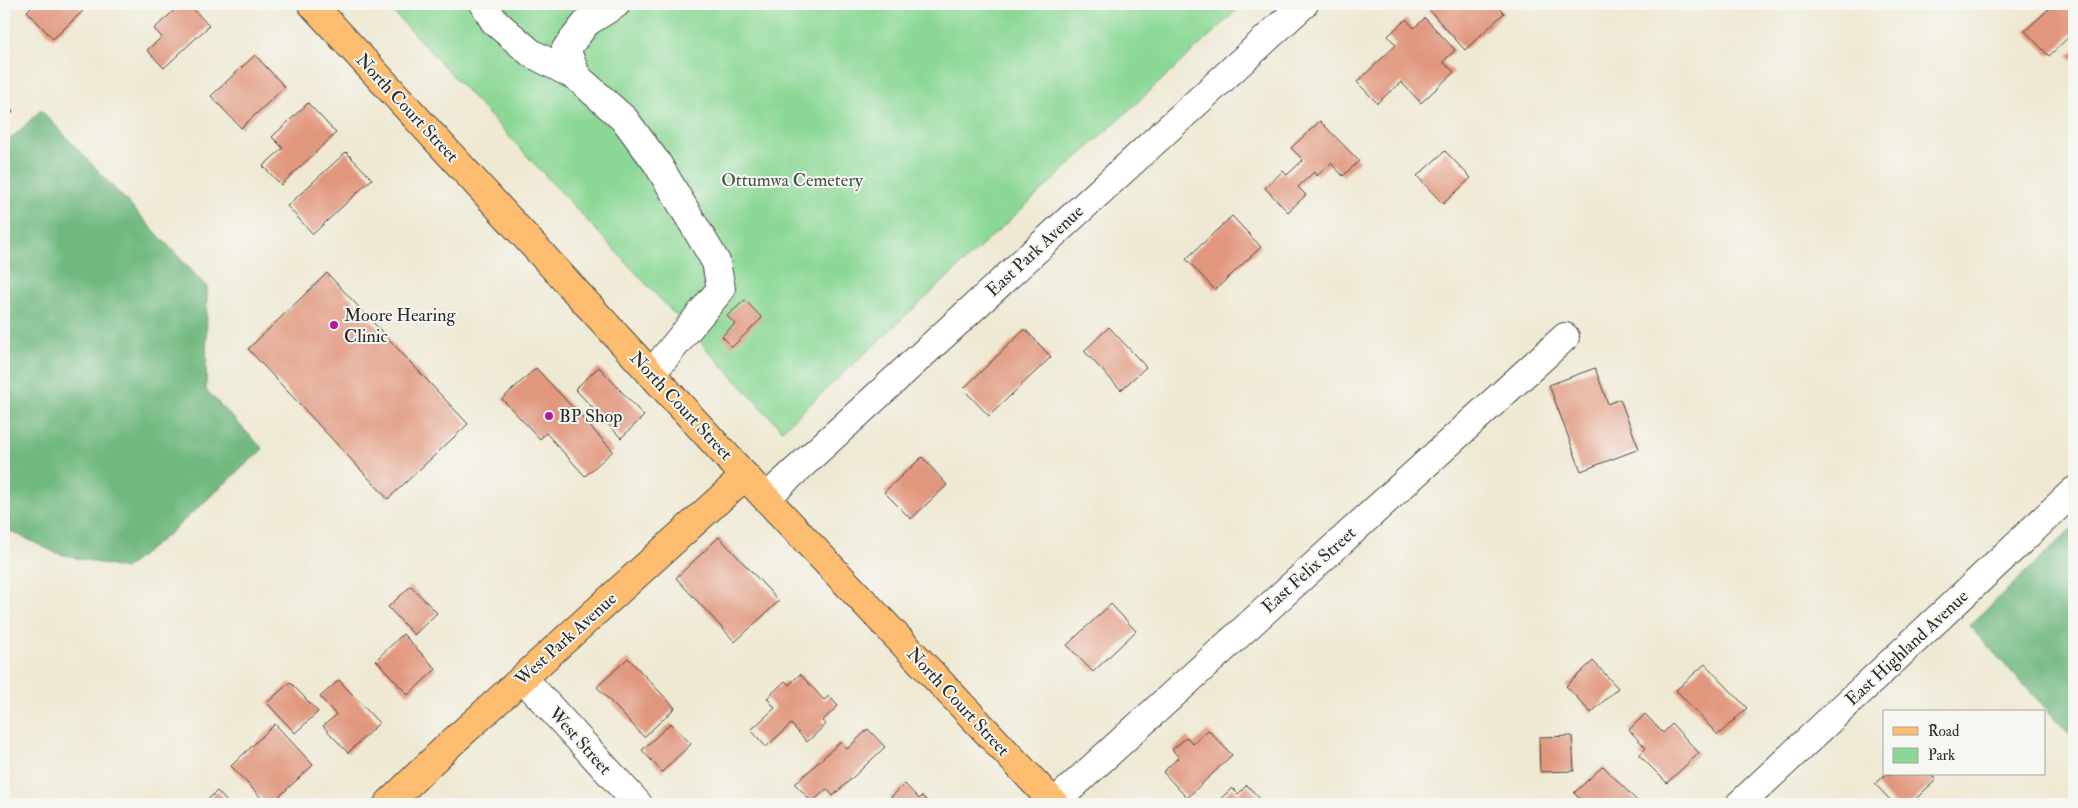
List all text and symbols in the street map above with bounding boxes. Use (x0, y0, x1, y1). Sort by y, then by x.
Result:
street label: North Court Street (351, 49, 464, 168)
park label: Ottumwa Cemetery (721, 169, 864, 192)
street label: East Park Avenue (982, 200, 1089, 302)
place label: Moore Hearing Clinic (344, 304, 457, 348)
marker: Moore Hearing Clinic (328, 319, 340, 331)
street label: North Court Street (625, 347, 738, 466)
place label: BP Shop (559, 405, 622, 428)
marker: BP Shop (543, 410, 555, 422)
street label: East Felix Street (1257, 522, 1361, 618)
street label: East Highland Avenue (1841, 585, 1974, 711)
street label: West Park Avenue (510, 587, 622, 691)
street label: North Court Street (902, 643, 1015, 762)
street label: West Street (543, 702, 617, 780)
legend (1883, 710, 2046, 776)
text: Road (1928, 722, 1960, 741)
text: Park (1928, 746, 1955, 765)

